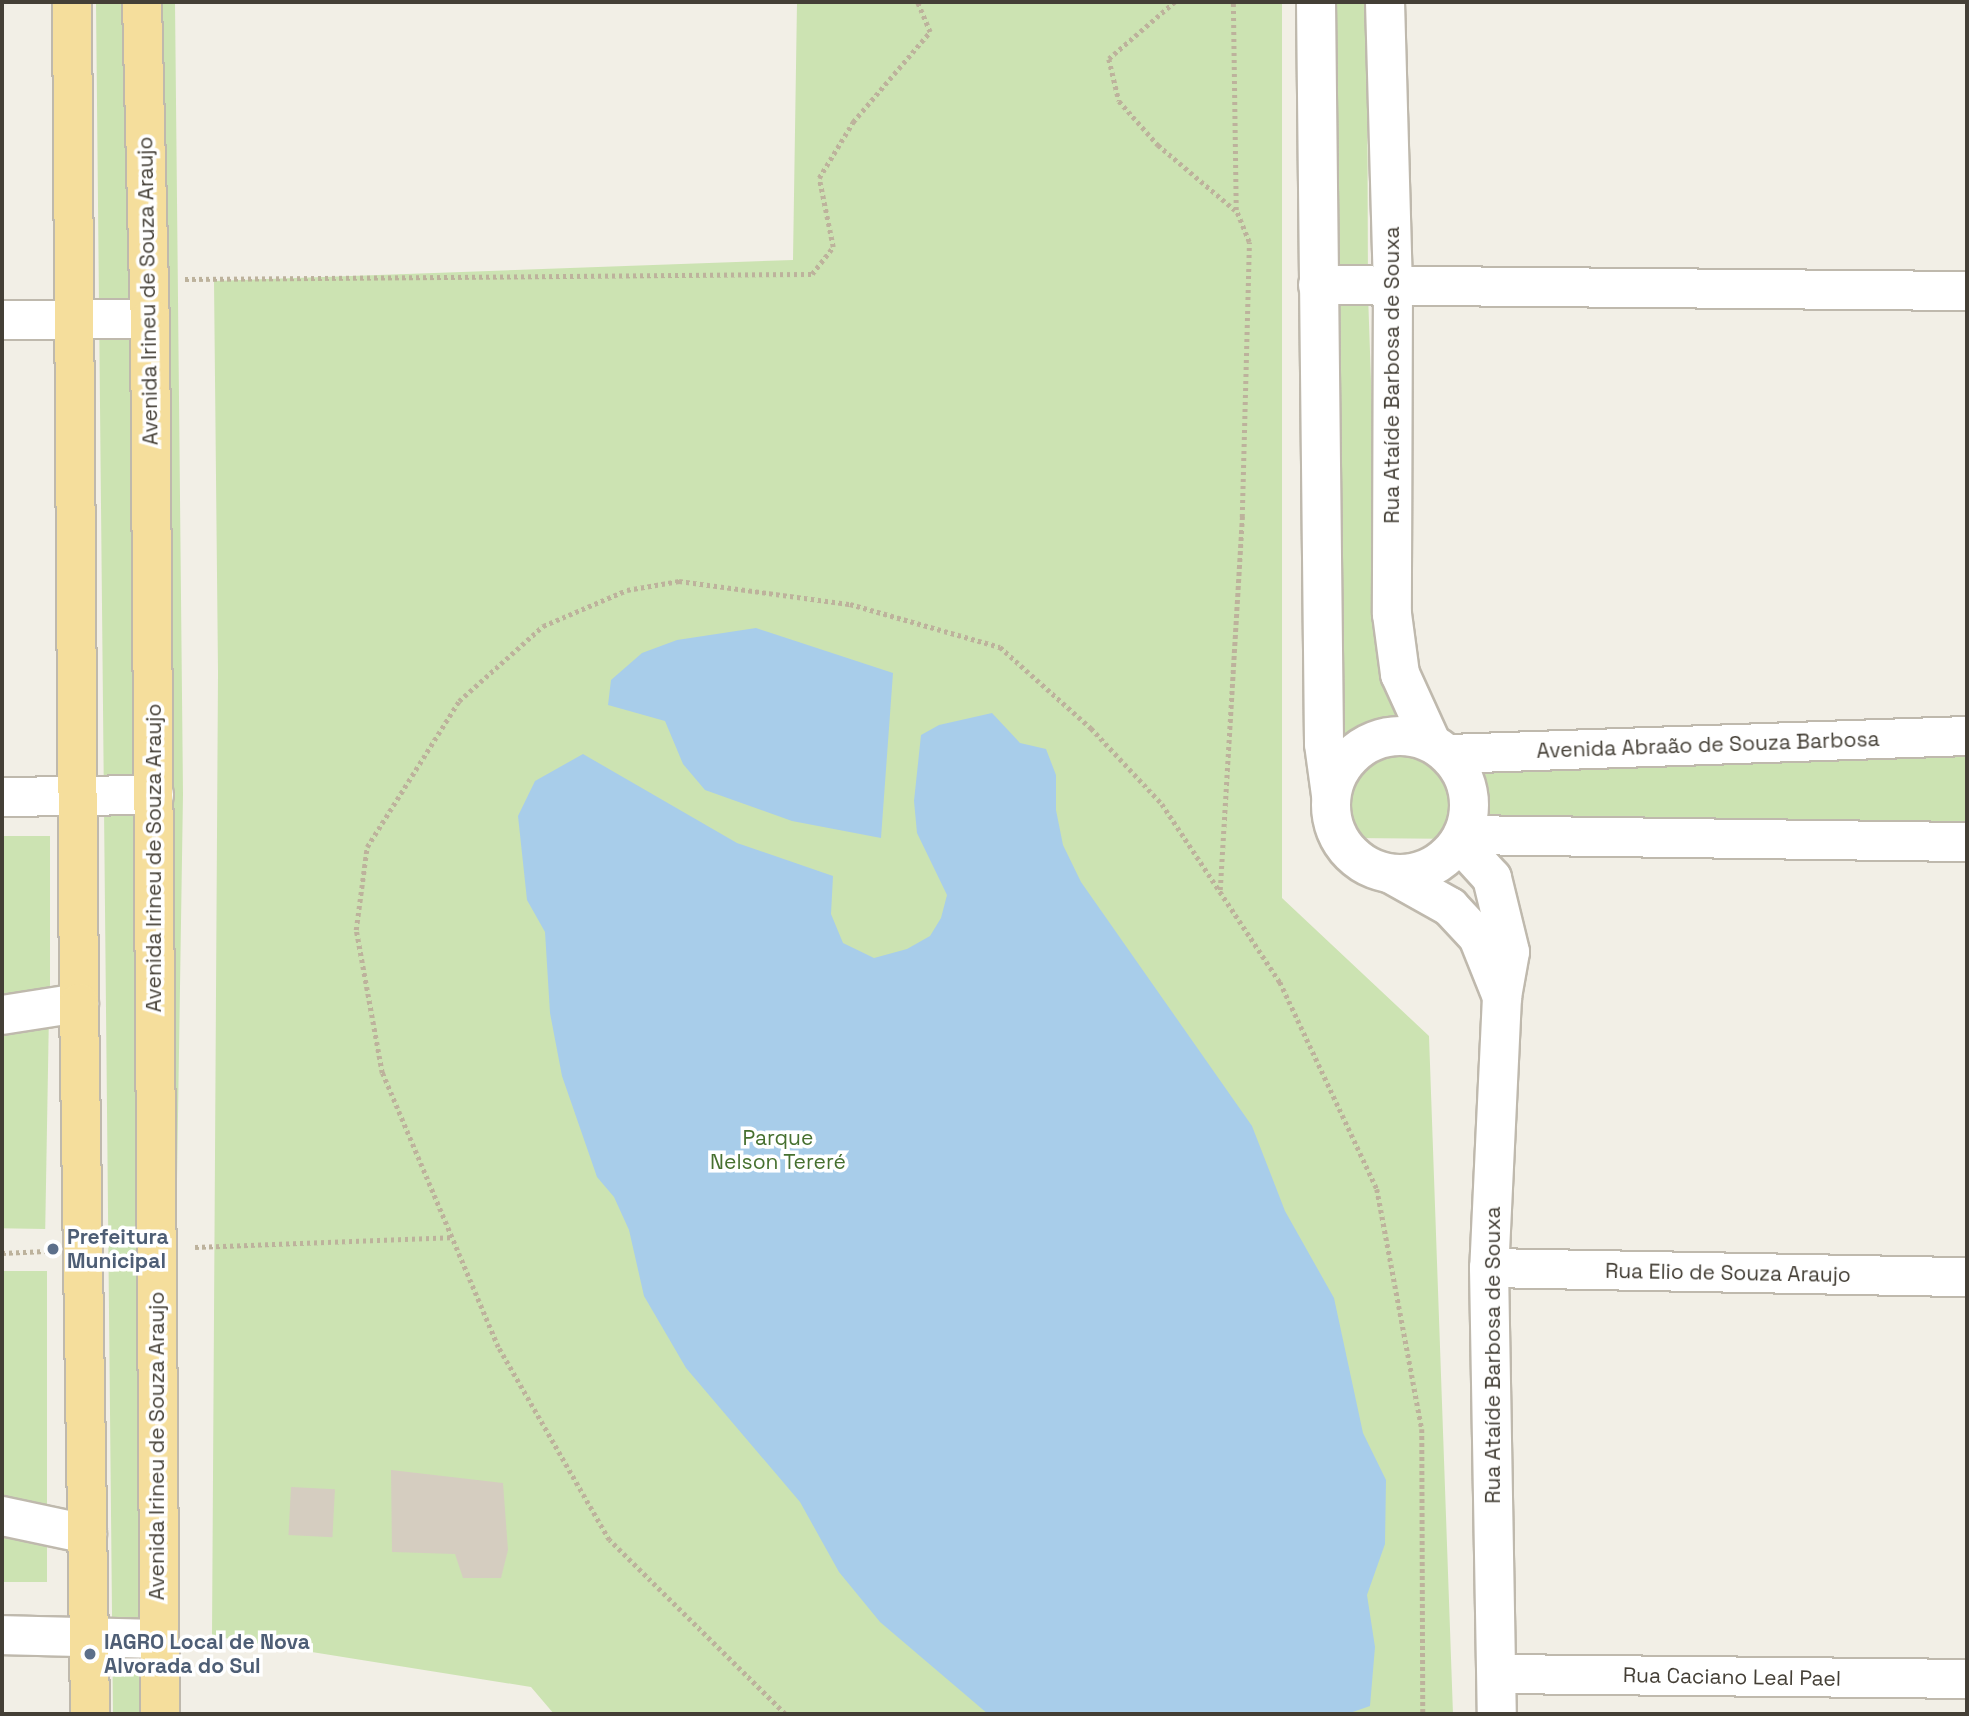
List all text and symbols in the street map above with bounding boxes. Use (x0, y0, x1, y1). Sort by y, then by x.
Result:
street label: Avenida Irineu de Souza Araujo (133, 136, 163, 446)
street label: Rua Ataíde Barbosa de Souxa (1379, 226, 1405, 524)
street label: Avenida Irineu de Souza Araujo (141, 704, 167, 1012)
street label: Avenida Abraão de Souza Barbosa (1536, 726, 1880, 764)
park label: Parque Nelson Tereré (710, 1125, 846, 1175)
street label: Rua Ataíde Barbosa de Souxa (1480, 1206, 1506, 1504)
place label: Prefeitura Municipal (67, 1224, 169, 1274)
marker: Prefeitura Municipal (45, 1241, 61, 1257)
street label: Rua Elio de Souza Araujo (1605, 1258, 1851, 1288)
street label: Avenida Irineu de Souza Araujo (144, 1292, 170, 1600)
place label: IAGRO Local de Nova Alvorada do Sul (104, 1629, 310, 1679)
marker: IAGRO Local de Nova Alvorada do Sul (82, 1646, 98, 1662)
street label: Rua Caciano Leal Pael (1623, 1662, 1841, 1692)

